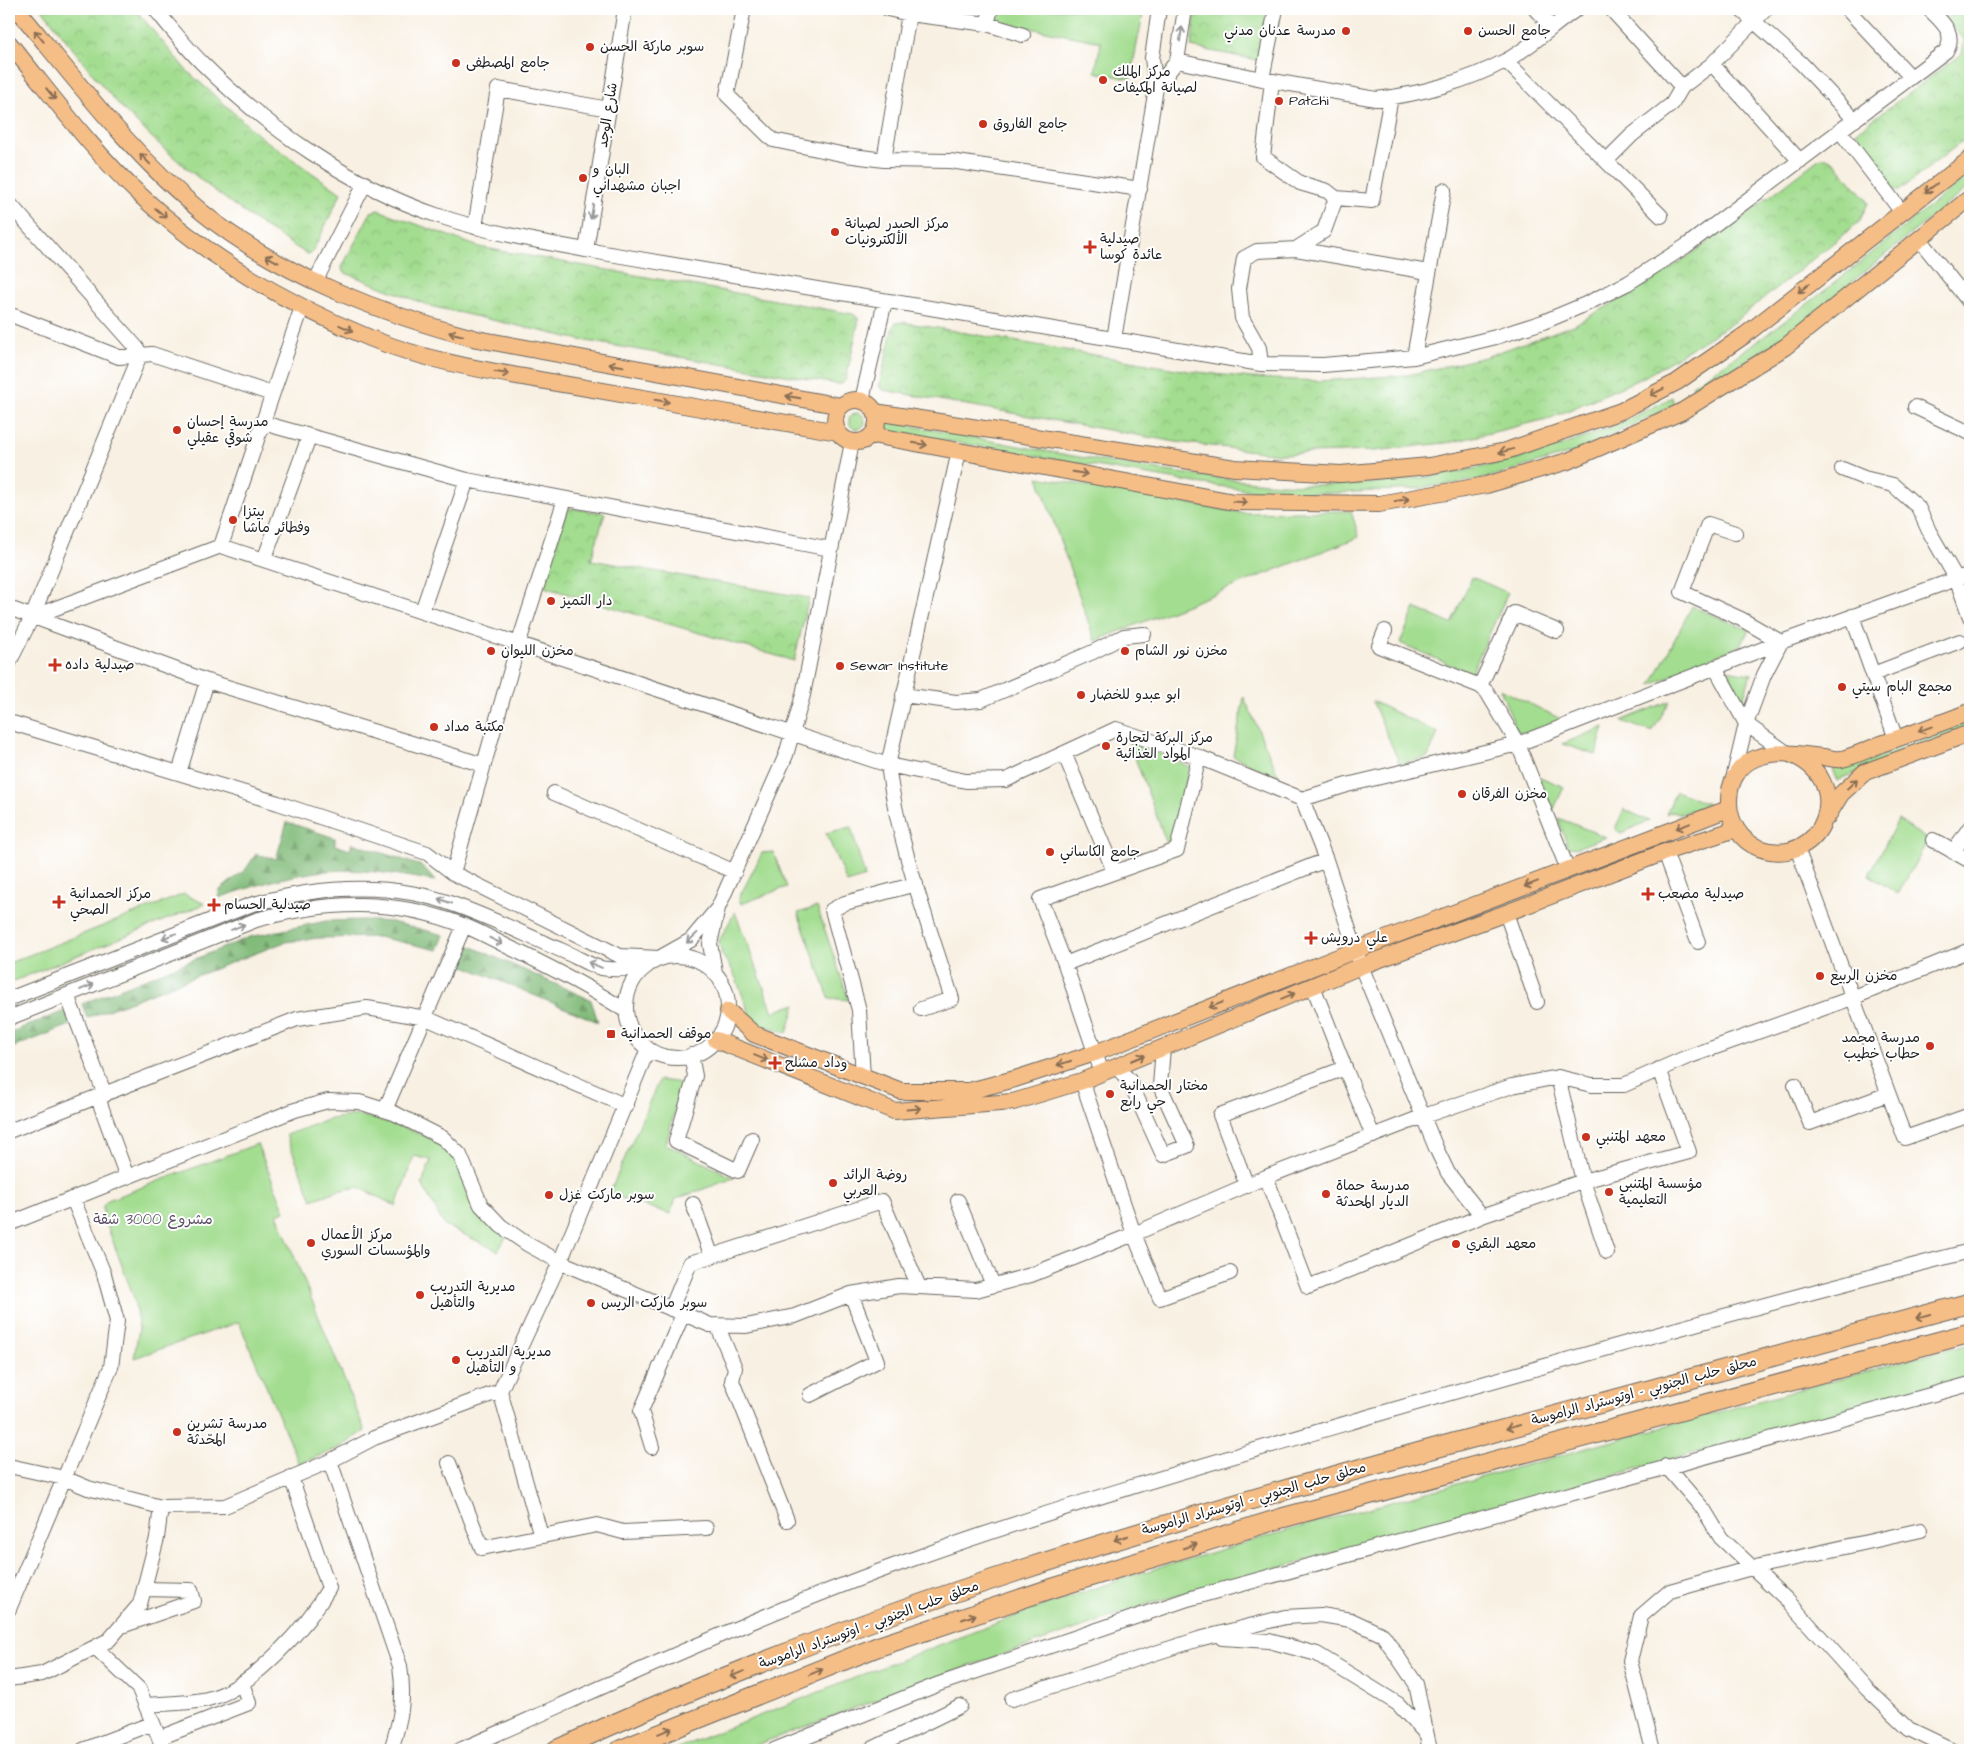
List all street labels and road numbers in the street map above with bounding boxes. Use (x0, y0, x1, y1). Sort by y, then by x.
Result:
street label: شارع الوجد (593, 81, 623, 149)
street label: محلق حلب الجنوبي - اوتوستراد الراموسة (1529, 1351, 1759, 1433)
street label: محلق حلب الجنوبي - اوتوستراد الراموسة (1139, 1457, 1369, 1543)
street label: محلق حلب الجنوبي - اوتوستراد الراموسة (756, 1576, 982, 1676)

